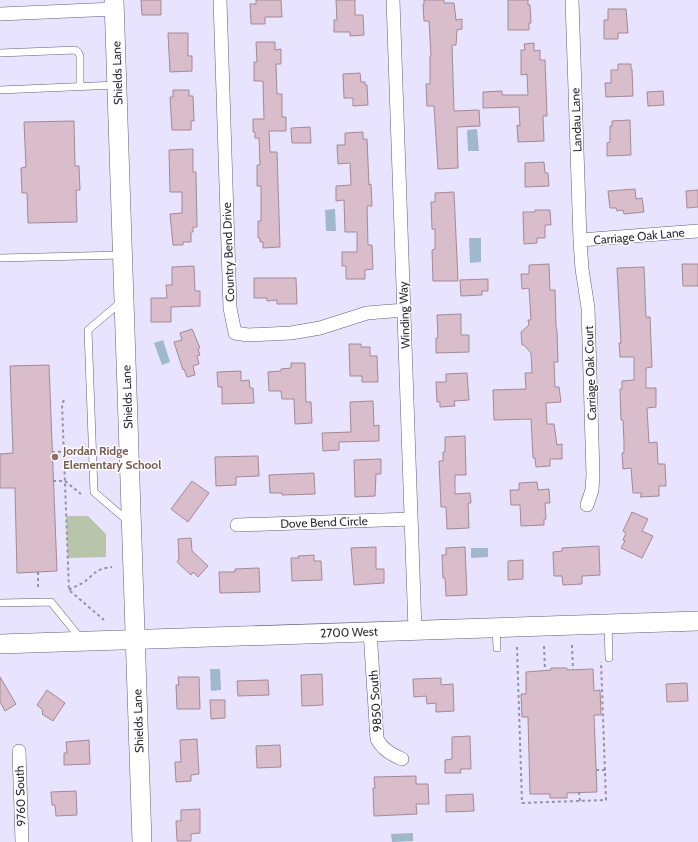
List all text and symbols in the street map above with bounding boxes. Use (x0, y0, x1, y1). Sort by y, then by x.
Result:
street label: Shields Lane (108, 41, 126, 105)
street label: Landau Lane (567, 88, 585, 152)
street label: Country Bend Drive (219, 202, 237, 302)
street label: Carriage Oak Lane (593, 225, 685, 247)
street label: Winding Way (395, 281, 413, 349)
street label: Carriage Oak Court (581, 325, 599, 421)
street label: Shields Lane (118, 365, 136, 429)
place label: Jordan Ridge Elementary School (62, 443, 161, 472)
marker: Jordan Ridge Elementary School (50, 452, 60, 462)
street label: Dove Bend Circle (280, 513, 368, 531)
street label: 2700 West (320, 623, 378, 641)
street label: 9850 South (365, 669, 385, 733)
street label: Shields Lane (129, 689, 147, 753)
street label: 9760 South (11, 765, 29, 827)

